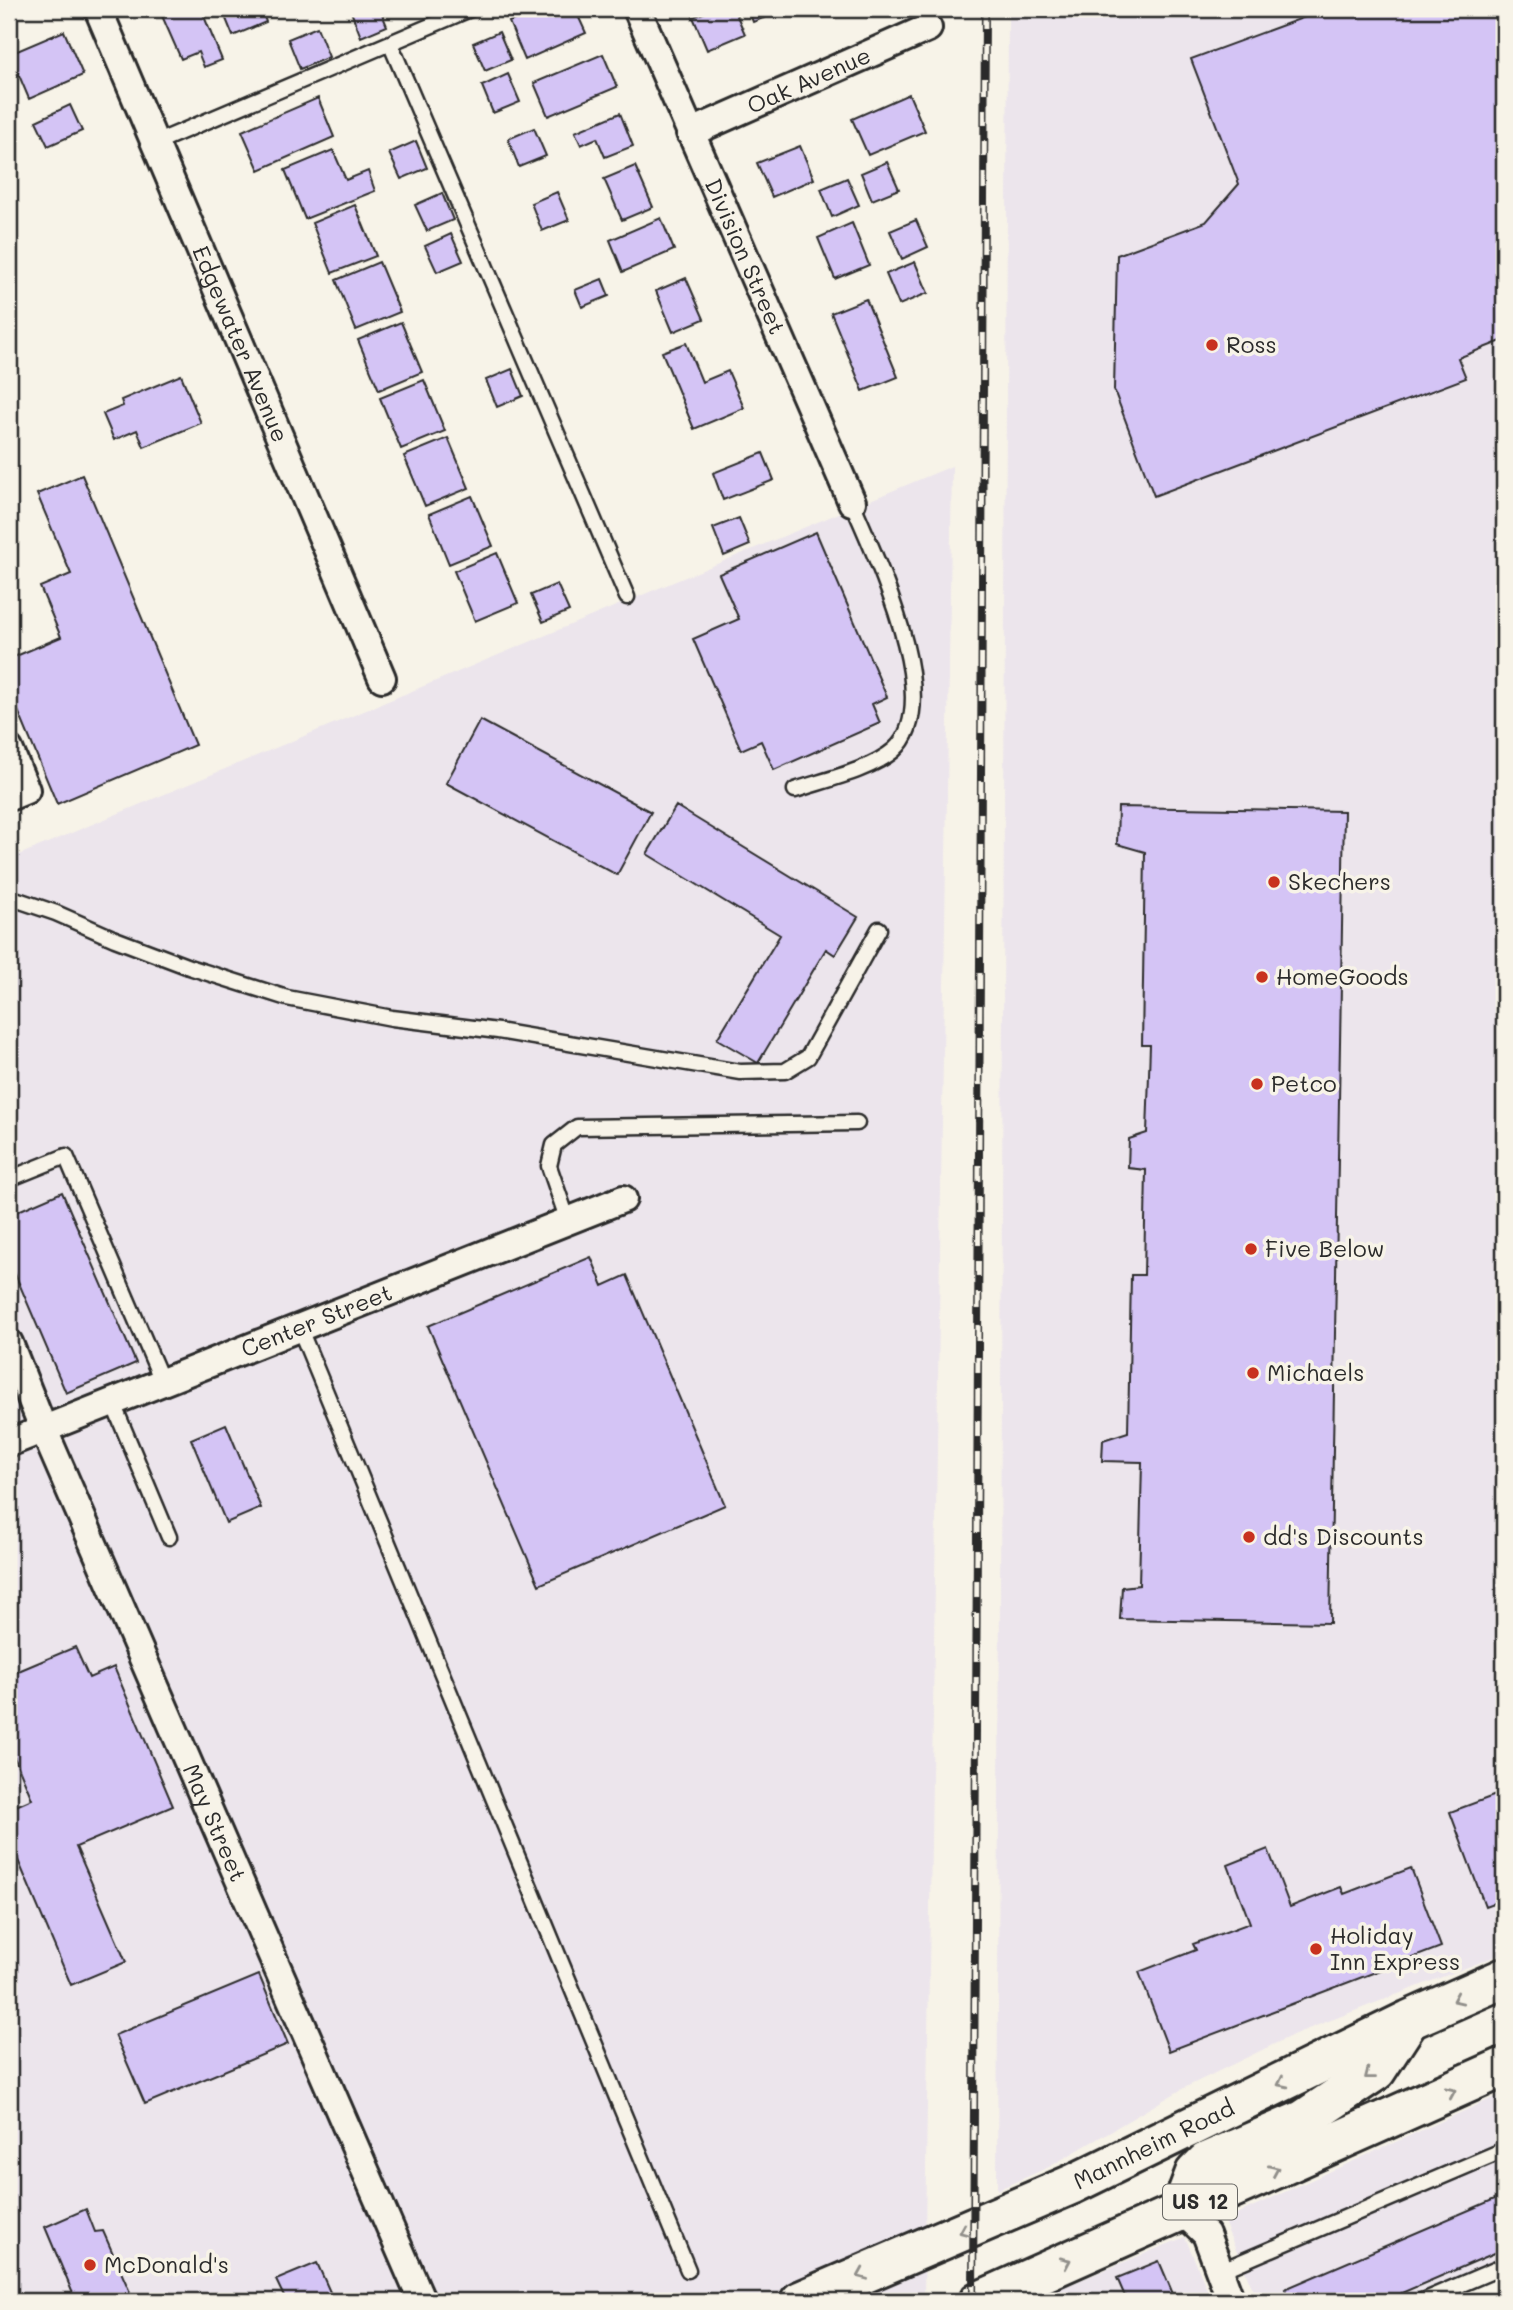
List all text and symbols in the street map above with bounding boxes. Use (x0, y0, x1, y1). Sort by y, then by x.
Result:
street label: Oak Avenue (742, 39, 875, 120)
street label: Division Street (699, 173, 793, 339)
street label: Edgewater Avenue (186, 241, 296, 446)
place label: Ross (1226, 329, 1277, 359)
marker: Ross (1204, 337, 1220, 353)
place label: Skechers (1288, 866, 1391, 896)
marker: Skechers (1266, 874, 1282, 890)
place label: HomeGoods (1276, 961, 1409, 991)
marker: HomeGoods (1254, 969, 1270, 985)
place label: Petco (1271, 1068, 1337, 1098)
marker: Petco (1249, 1076, 1265, 1092)
place label: Five Below (1265, 1233, 1384, 1263)
marker: Five Below (1243, 1241, 1259, 1257)
street label: Center Street (236, 1276, 396, 1363)
place label: Michaels (1267, 1357, 1364, 1387)
marker: Michaels (1245, 1365, 1261, 1381)
place label: dd's Discounts (1263, 1521, 1424, 1551)
marker: dd's Discounts (1241, 1529, 1257, 1545)
street label: May Street (177, 1759, 254, 1886)
place label: Holiday Inn Express (1330, 1920, 1460, 1976)
marker: Holiday Inn Express (1308, 1941, 1324, 1957)
one-way arrow (1452, 1991, 1464, 2005)
one-way arrow (1365, 2066, 1377, 2079)
one-way arrow (1277, 2074, 1289, 2088)
one-way arrow (1444, 2086, 1456, 2100)
street label: Mannheim Road (1068, 2092, 1239, 2196)
one-way arrow (1267, 2164, 1279, 2178)
road number: US 12 (1163, 2184, 1237, 2220)
one-way arrow (959, 2223, 972, 2237)
place label: McDonald's (104, 2249, 229, 2279)
one-way arrow (1059, 2256, 1071, 2270)
marker: McDonald's (82, 2257, 98, 2273)
one-way arrow (856, 2267, 869, 2281)

